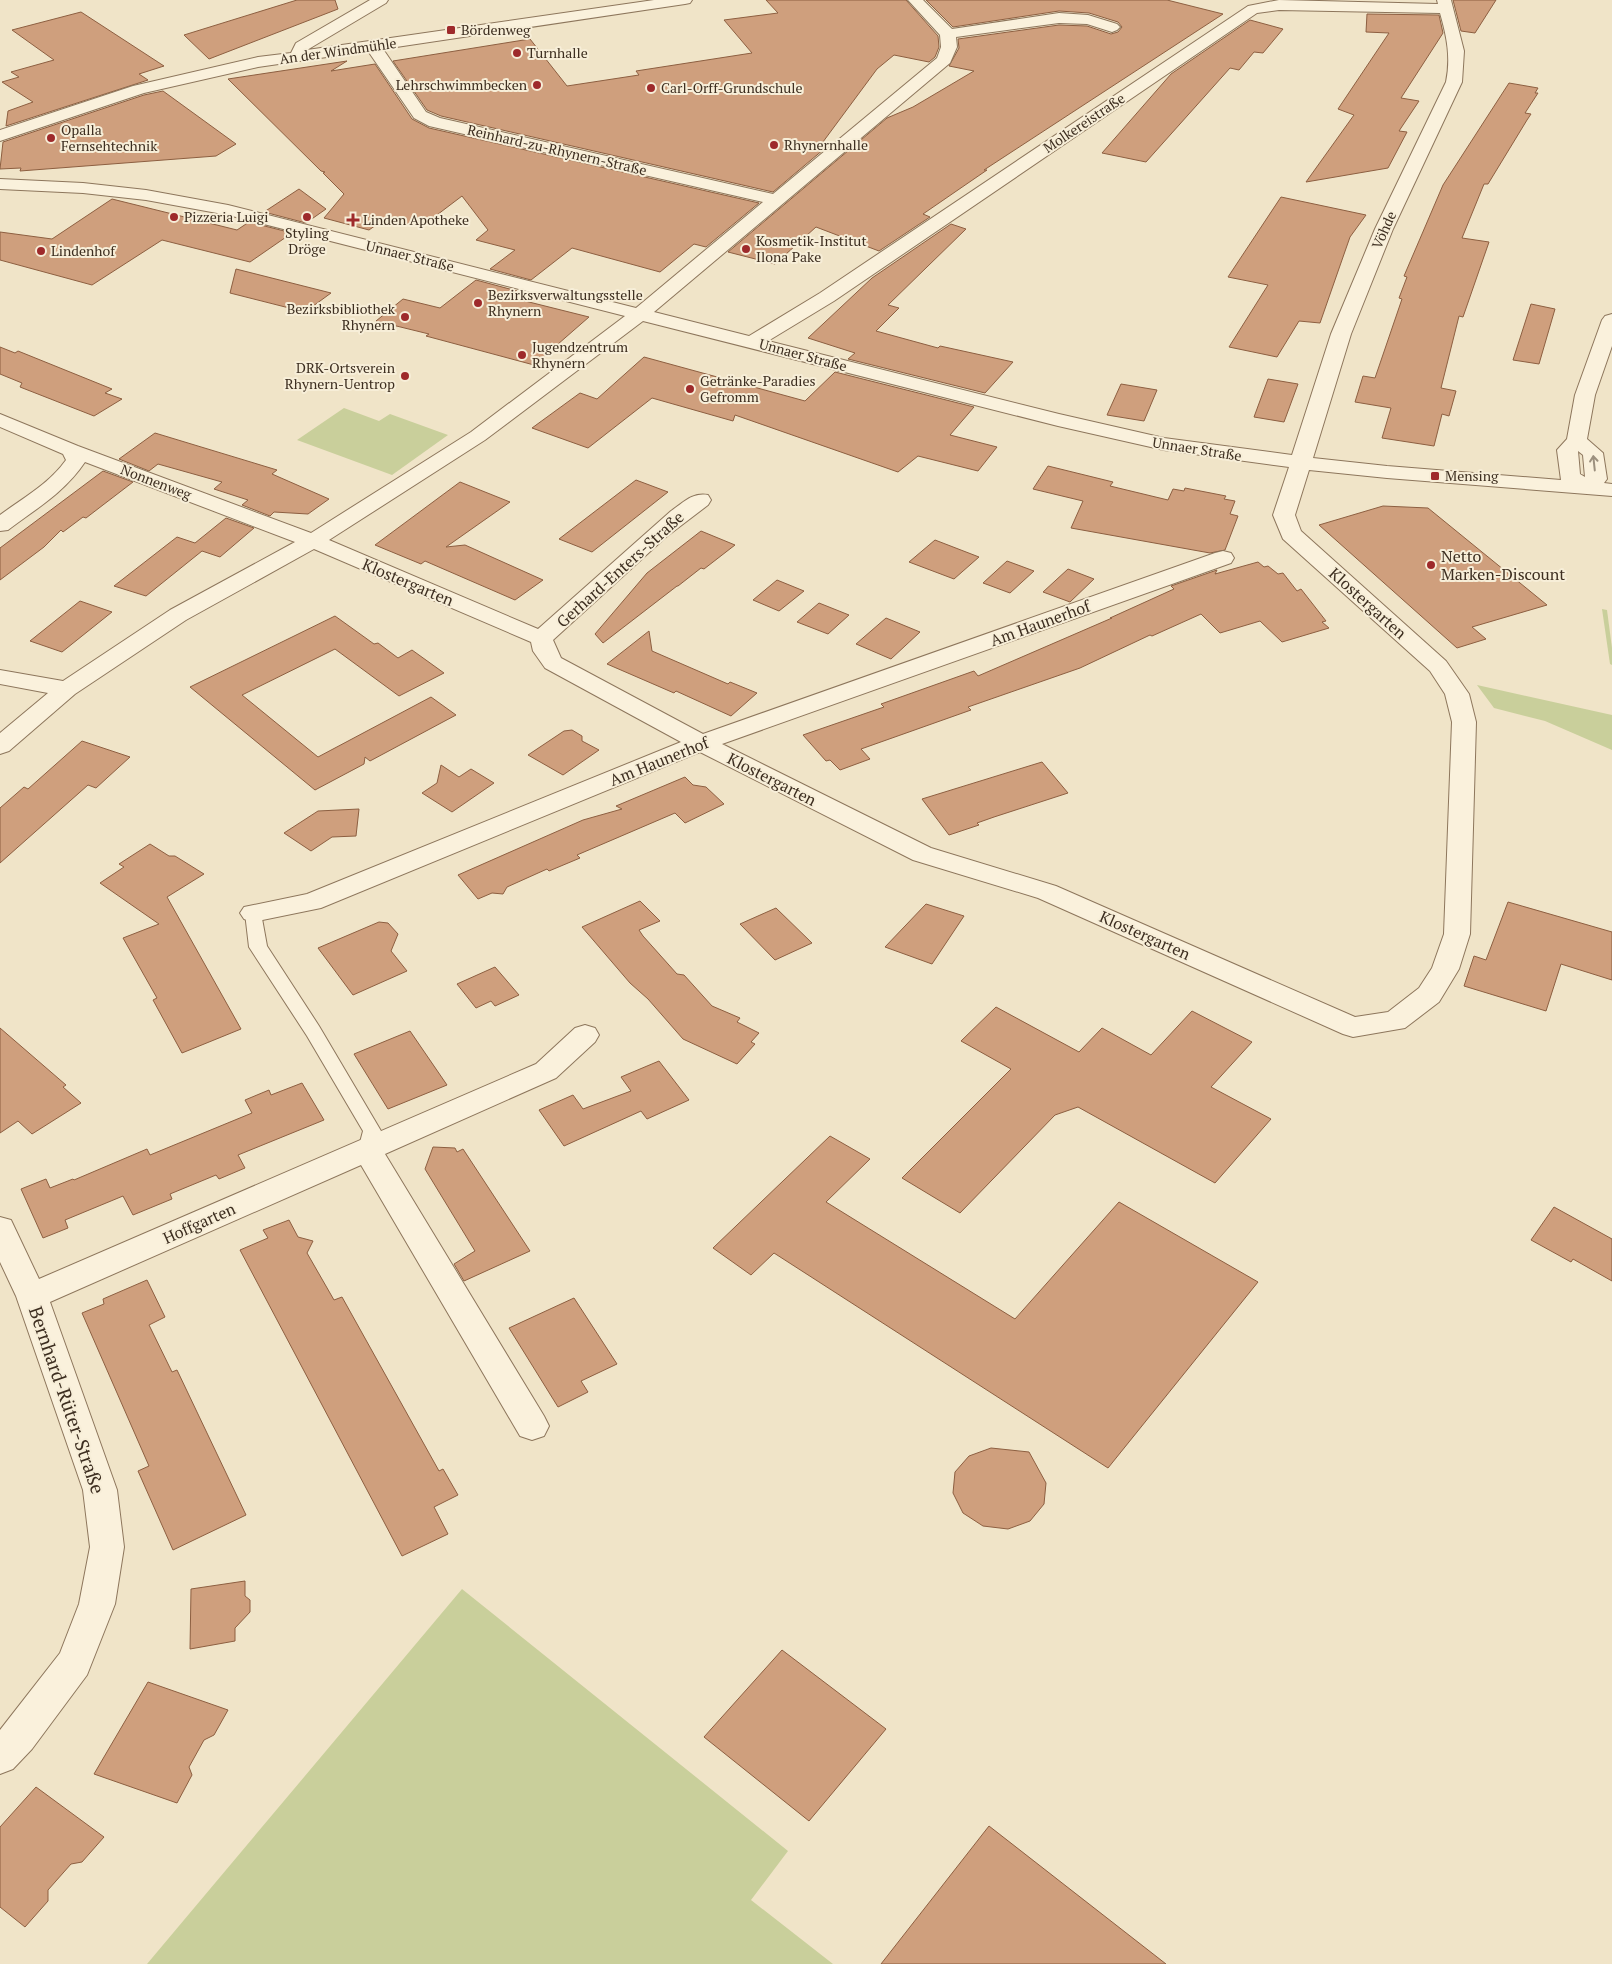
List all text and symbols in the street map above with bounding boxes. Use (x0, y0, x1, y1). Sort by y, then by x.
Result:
place label: Bördenweg (461, 20, 531, 39)
marker: Bördenweg (445, 24, 457, 36)
street label: An der Windmühle (278, 33, 398, 68)
place label: Turnhalle (527, 43, 588, 62)
marker: Turnhalle (511, 47, 523, 59)
place label: Lehrschwimmbecken (396, 75, 528, 94)
place label: Carl-Orff-Grundschule (661, 78, 803, 97)
marker: Lehrschwimmbecken (531, 79, 543, 91)
marker: Carl-Orff-Grundschule (645, 82, 657, 94)
street label: Molkereistraße (1039, 88, 1128, 157)
place label: Opalla Fernsehtechnik (61, 120, 158, 155)
street label: Reinhard-zu-Rhynern-Straße (466, 120, 649, 179)
marker: Opalla Fernsehtechnik (45, 132, 57, 144)
place label: Rhynernhalle (784, 135, 868, 154)
marker: Rhynernhalle (768, 139, 780, 151)
place label: Pizzeria Luigi (184, 207, 268, 226)
street label: Vöhde (1367, 208, 1400, 252)
place label: Linden Apotheke (363, 210, 469, 229)
marker: Pizzeria Luigi (168, 211, 180, 223)
marker: Styling Dröge (301, 211, 313, 223)
marker: Linden Apotheke (347, 214, 359, 226)
place label: Styling Dröge (285, 223, 330, 258)
place label: Kosmetik-Institut Ilona Pake (756, 231, 867, 266)
street label: Unnaer Straße (364, 235, 456, 276)
place label: Lindenhof (51, 241, 116, 260)
marker: Kosmetik-Institut Ilona Pake (740, 243, 752, 255)
marker: Lindenhof (35, 245, 47, 257)
place label: Bezirksverwaltungsstelle Rhynern (488, 285, 643, 320)
marker: Bezirksverwaltungsstelle Rhynern (472, 297, 484, 309)
place label: Bezirksbibliothek Rhynern (287, 299, 396, 334)
marker: Bezirksbibliothek Rhynern (399, 311, 411, 323)
street label: Unnaer Straße (757, 334, 849, 375)
place label: Jugendzentrum Rhynern (532, 337, 628, 372)
marker: Jugendzentrum Rhynern (516, 349, 528, 361)
place label: DRK-Ortsverein Rhynern-Uentrop (285, 358, 396, 393)
marker: DRK-Ortsverein Rhynern-Uentrop (399, 370, 411, 382)
place label: Getränke-Paradies Gefromm (700, 371, 816, 406)
marker: Getränke-Paradies Gefromm (684, 383, 696, 395)
street label: Unnaer Straße (1151, 432, 1243, 465)
one-way arrow (1589, 456, 1599, 472)
street label: Nonnenweg (118, 459, 195, 504)
place label: Mensing (1445, 466, 1499, 485)
marker: Mensing (1429, 470, 1441, 482)
street label: Gerhard-Enters-Straße (552, 506, 688, 632)
place label: Netto Marken-Discount (1441, 545, 1565, 585)
street label: Klostergarten (359, 553, 457, 611)
marker: Netto Marken-Discount (1425, 559, 1437, 571)
street label: Klostergarten (1325, 562, 1412, 644)
street label: Am Haunerhof (987, 594, 1095, 651)
street label: Am Haunerhof (606, 731, 713, 791)
street label: Klostergarten (724, 747, 821, 811)
street label: Klostergarten (1096, 905, 1194, 965)
street label: Hoffgarten (159, 1197, 239, 1249)
street label: Bernhard-Rüter-Straße (24, 1303, 111, 1497)

